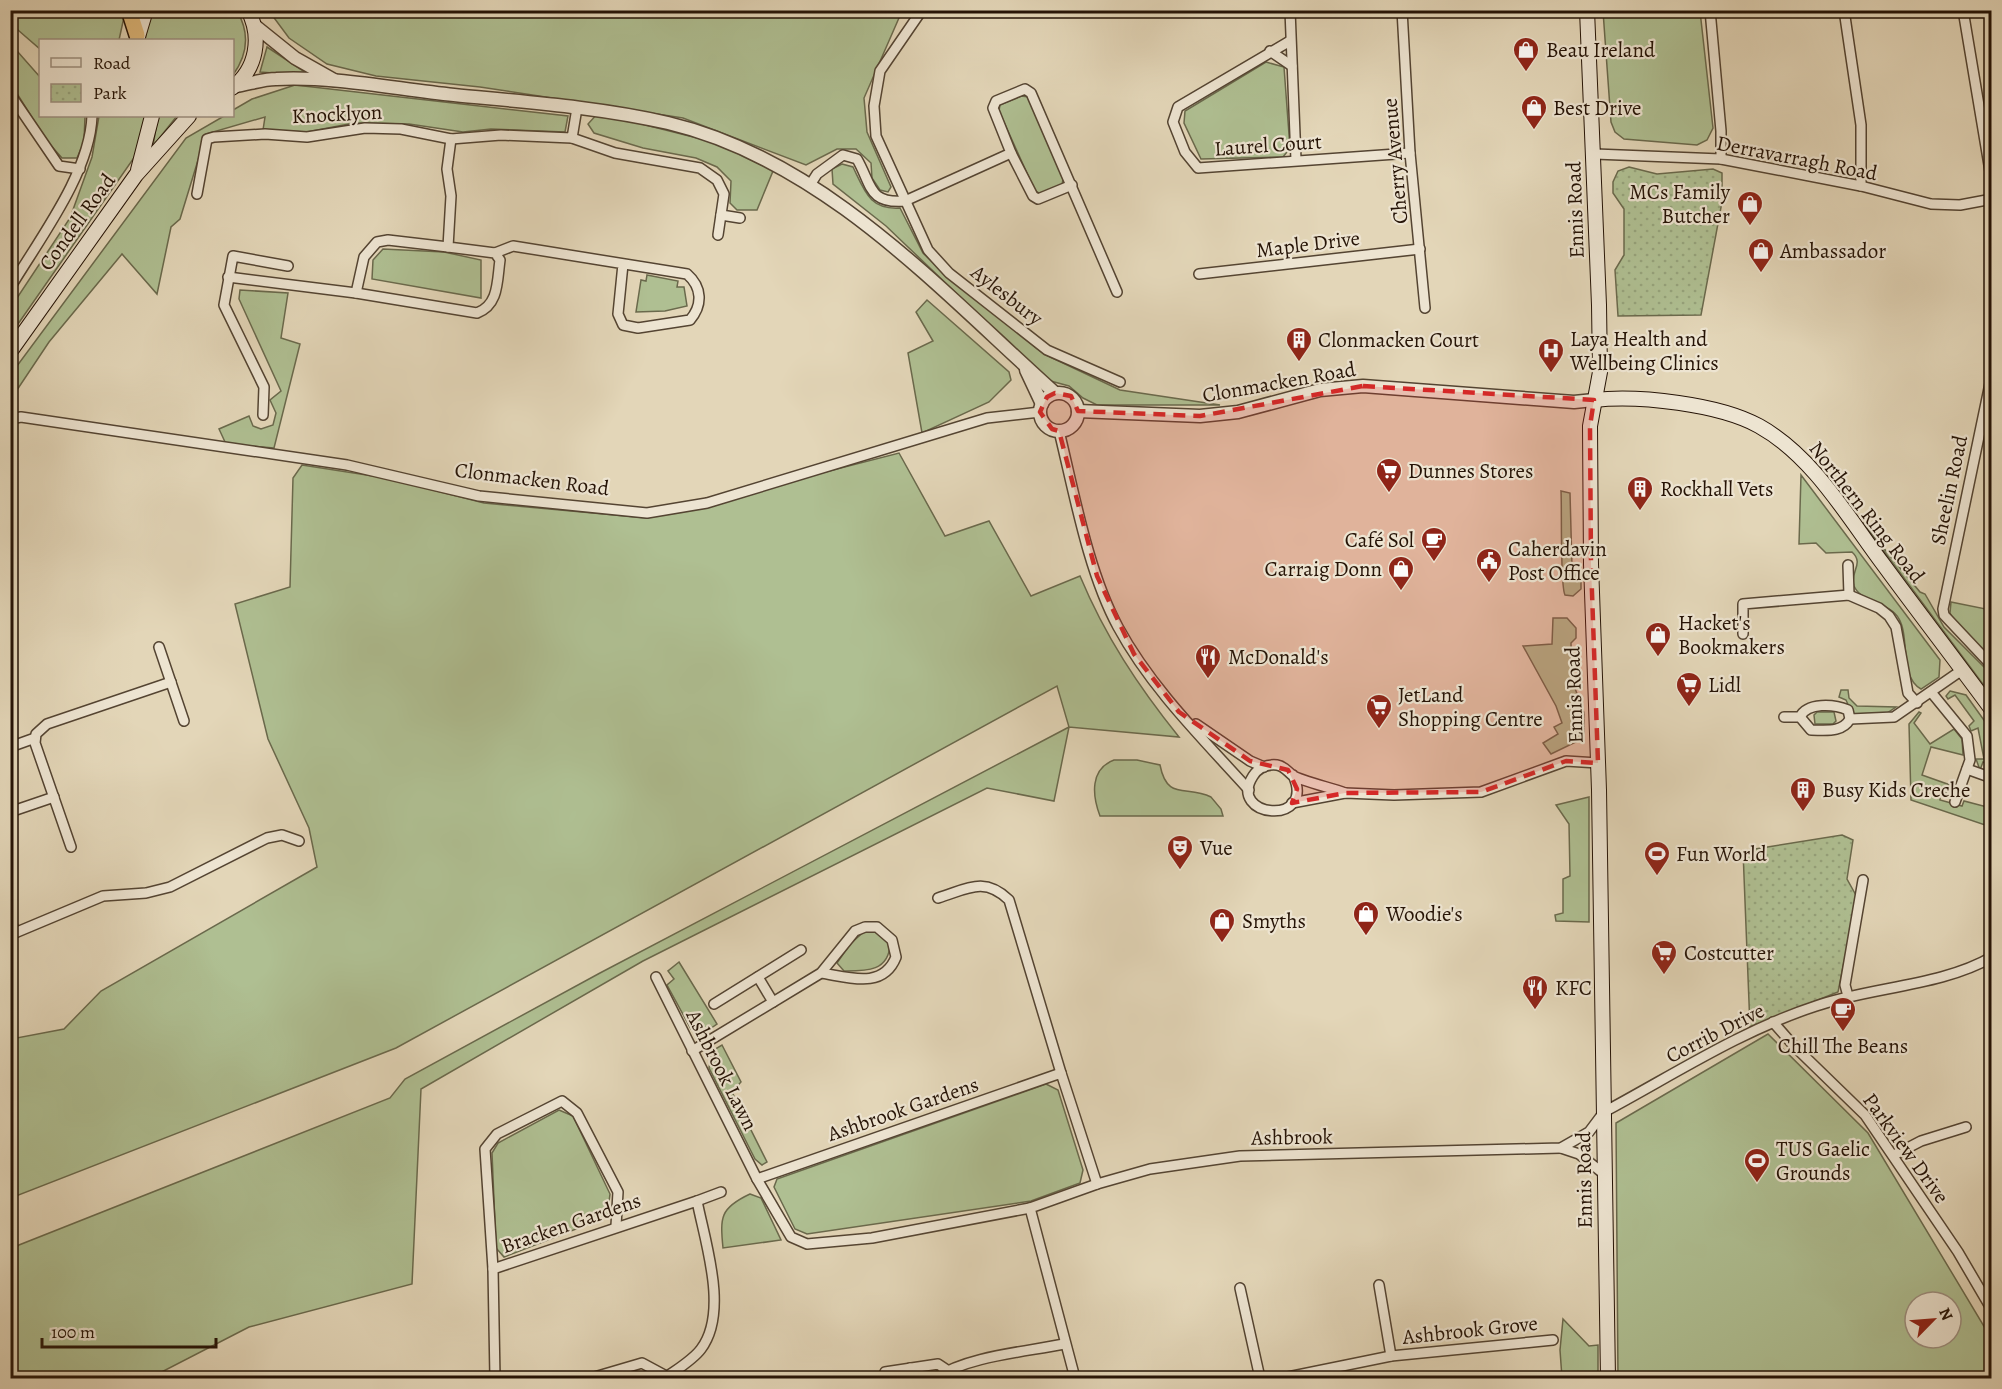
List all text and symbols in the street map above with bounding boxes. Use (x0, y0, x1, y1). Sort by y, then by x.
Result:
shop icon: Beau Ireland (1511, 35, 1541, 73)
place label: Beau Ireland (1546, 36, 1656, 64)
legend (39, 39, 234, 117)
text: Road (93, 51, 131, 75)
text: Park (93, 81, 127, 105)
shop icon: Best Drive (1519, 93, 1549, 131)
place label: Best Drive (1553, 94, 1641, 122)
street label: Cherry Avenue (1376, 97, 1414, 225)
street label: Knocklyon (291, 98, 383, 130)
street label: Laurel Court (1213, 127, 1323, 163)
street label: Derravarragh Road (1714, 129, 1881, 187)
street label: Ennis Road (1559, 160, 1591, 259)
street label: Condell Road (32, 167, 122, 276)
place label: MCs Family Butcher (1629, 178, 1731, 230)
shop icon: MCs Family Butcher (1735, 189, 1765, 227)
street label: Maple Drive (1255, 224, 1361, 264)
shop icon: Ambassador (1746, 236, 1776, 274)
place label: Ambassador (1779, 237, 1886, 265)
street label: Aylesbury (965, 258, 1049, 332)
building icon: Clonmacken Court (1284, 325, 1314, 363)
place label: Laya Health and Wellbeing Clinics (1569, 325, 1719, 377)
place label: Clonmacken Court (1318, 326, 1479, 354)
hospital icon: Laya Health and Wellbeing Clinics (1536, 336, 1566, 374)
street label: Clonmacken Road (1200, 355, 1359, 409)
street label: Sheelin Road (1924, 432, 1974, 547)
street label: Northern Ring Road (1803, 435, 1932, 589)
street label: Clonmacken Road (453, 456, 611, 502)
supermarket icon: Dunnes Stores (1374, 456, 1404, 494)
place label: Dunnes Stores (1408, 457, 1533, 485)
building icon: Rockhall Vets (1625, 474, 1655, 512)
place label: Rockhall Vets (1660, 475, 1773, 503)
cafe icon: Café Sol (1419, 525, 1449, 563)
place label: Café Sol (1345, 526, 1414, 554)
place label: Caherdavin Post Office (1508, 535, 1607, 587)
public building icon: Caherdavin Post Office (1474, 546, 1504, 584)
shop icon: Carraig Donn (1386, 554, 1416, 592)
place label: Carraig Donn (1265, 555, 1382, 583)
place label: Hacket's Bookmakers (1678, 609, 1785, 661)
shop icon: Hacket's Bookmakers (1643, 620, 1673, 658)
restaurant icon: McDonald's (1193, 642, 1223, 680)
place label: McDonald's (1228, 643, 1329, 671)
street label: Ennis Road (1558, 645, 1590, 744)
supermarket icon: Lidl (1674, 670, 1704, 708)
place label: Lidl (1708, 671, 1741, 699)
place label: JetLand Shopping Centre (1398, 681, 1543, 733)
supermarket icon: JetLand Shopping Centre (1364, 692, 1394, 730)
building icon: Busy Kids Creche (1788, 775, 1818, 813)
place label: Busy Kids Creche (1822, 776, 1970, 804)
theatre icon: Vue (1165, 833, 1195, 871)
place label: Vue (1199, 834, 1233, 862)
sports icon: Fun World (1642, 839, 1672, 877)
place label: Fun World (1676, 840, 1767, 868)
shop icon: Woodie's (1351, 899, 1381, 937)
place label: Woodie's (1385, 900, 1463, 928)
shop icon: Smyths (1207, 906, 1237, 944)
place label: Smyths (1242, 907, 1306, 935)
supermarket icon: Costcutter (1649, 938, 1679, 976)
place label: Costcutter (1684, 939, 1774, 967)
restaurant icon: KFC (1520, 973, 1550, 1011)
place label: KFC (1555, 974, 1592, 1002)
cafe icon: Chill The Beans (1828, 995, 1858, 1033)
street label: Corrib Drive (1661, 996, 1769, 1070)
street label: Ashbrook Lawn (679, 1004, 765, 1135)
place label: Chill The Beans (1778, 1032, 1908, 1060)
street label: Ashbrook Gardens (823, 1070, 982, 1148)
street label: Parkview Drive (1856, 1087, 1956, 1209)
street label: Ashbrook (1250, 1122, 1334, 1152)
street label: Ennis Road (1569, 1131, 1599, 1229)
place label: TUS Gaelic Grounds (1776, 1135, 1870, 1187)
sports icon: TUS Gaelic Grounds (1742, 1146, 1772, 1184)
street label: Bracken Gardens (497, 1186, 645, 1260)
north arrow (1903, 1290, 1963, 1350)
text: N (1933, 1304, 1958, 1324)
street label: Ashbrook Grove (1400, 1309, 1539, 1351)
scale bar (42, 1311, 216, 1349)
text: 100 m (51, 1320, 95, 1344)

